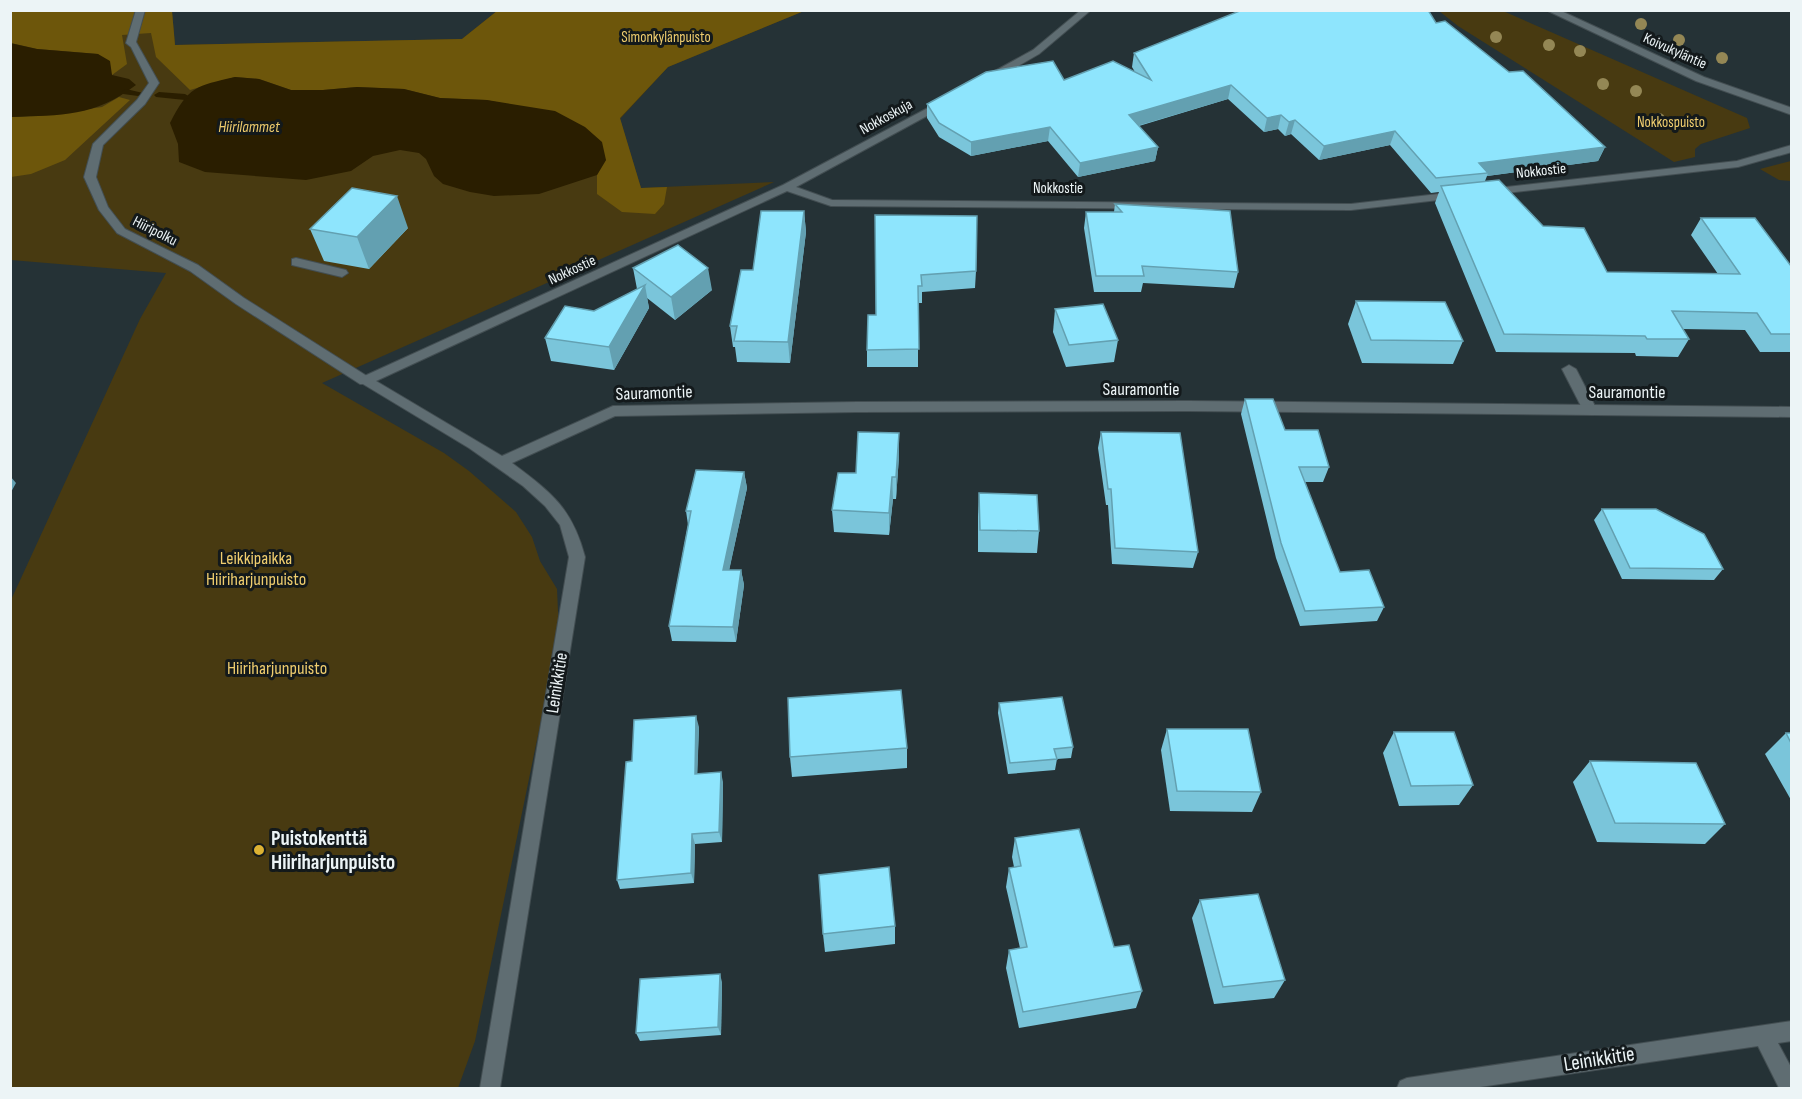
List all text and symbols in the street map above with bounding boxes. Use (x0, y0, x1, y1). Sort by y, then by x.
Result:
park label: Simonkylänpuisto (621, 28, 711, 47)
street label: Koivukyläntie (1640, 29, 1710, 73)
street label: Nokkoskuja (856, 95, 916, 139)
park label: Nokkospuisto (1637, 113, 1705, 132)
water label: Hiirilammet (218, 118, 281, 137)
street label: Nokkostie (1515, 159, 1567, 183)
street label: Nokkostie (1033, 179, 1083, 198)
street label: Hiiripolku (130, 212, 180, 250)
street label: Nokkostie (545, 251, 599, 289)
street label: Sauramontie (1103, 379, 1179, 400)
street label: Sauramontie (615, 381, 693, 405)
street label: Sauramontie (1589, 382, 1665, 403)
park label: Leikkipaikka Hiiriharjunpuisto (206, 548, 306, 590)
street label: Leinikkitie (542, 651, 572, 715)
park label: Hiiriharjunpuisto (227, 658, 327, 679)
place label: Puistokenttä Hiiriharjunpuisto (271, 826, 395, 875)
marker: Puistokenttä Hiiriharjunpuisto (252, 843, 266, 857)
street label: Leinikkitie (1562, 1041, 1636, 1077)

